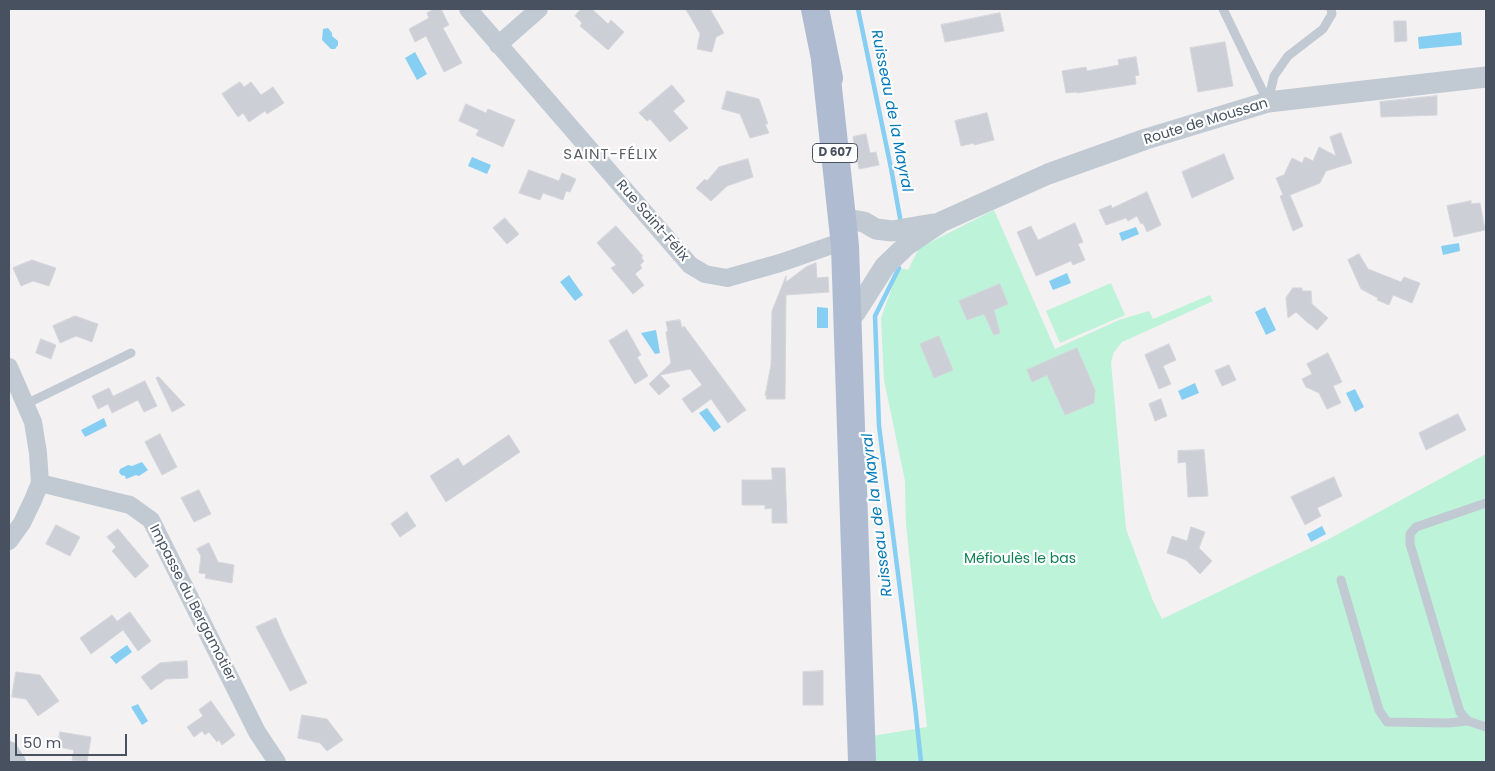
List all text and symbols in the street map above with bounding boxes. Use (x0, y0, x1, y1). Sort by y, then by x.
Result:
water label: Ruisseau de la Mayral (866, 28, 916, 194)
street label: Route de Moussan (1142, 95, 1270, 149)
road number: D 607 (812, 144, 858, 162)
district label: SAINT-FÉLIX (562, 146, 660, 164)
street label: Rue Saint-Félix (612, 177, 692, 265)
water label: Ruisseau de la Mayral (859, 432, 897, 598)
street label: Impasse du Bergamotier (145, 522, 239, 684)
park label: Méfioulès le bas (964, 551, 1076, 567)
scale bar (18, 724, 130, 756)
text: 50 m (23, 732, 61, 753)

